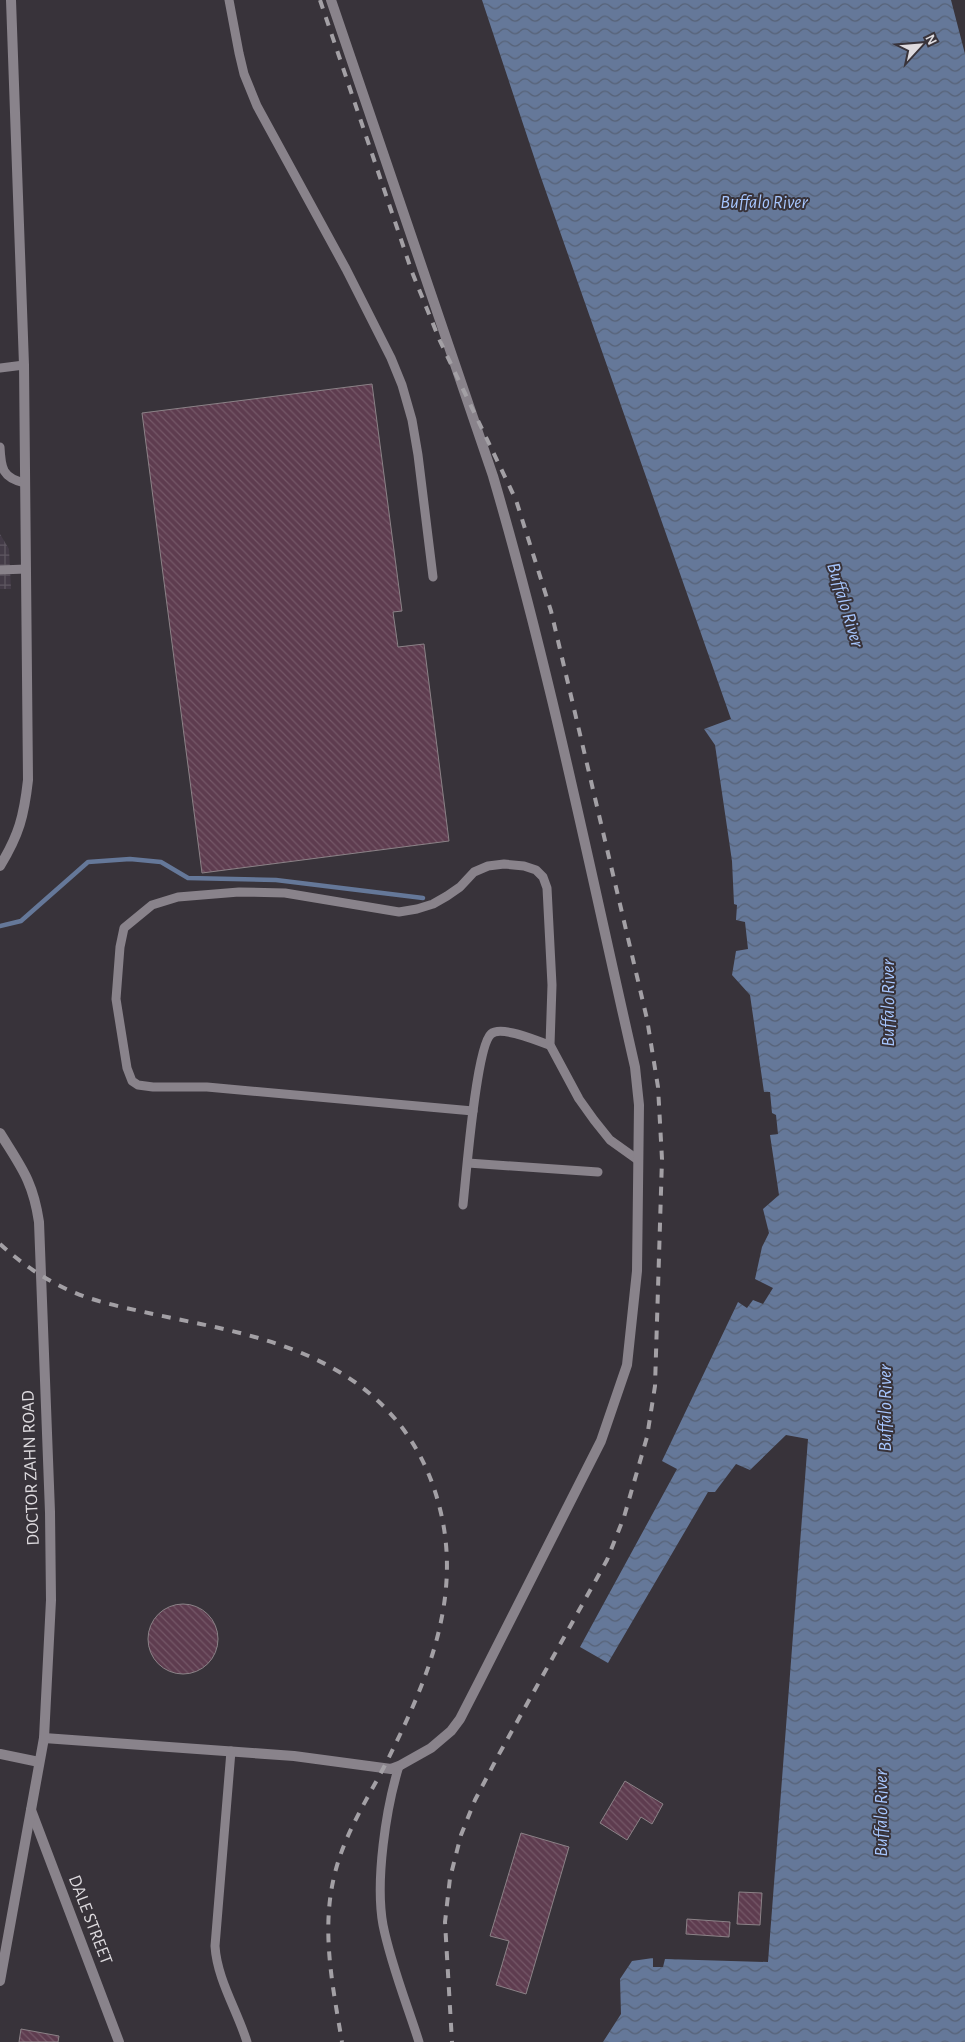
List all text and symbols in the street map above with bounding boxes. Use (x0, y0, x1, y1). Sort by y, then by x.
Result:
north arrow (895, 20, 945, 70)
text: N (922, 32, 939, 47)
water label: Buffalo River (720, 193, 808, 212)
water label: Buffalo River (823, 560, 867, 650)
water label: Buffalo River (879, 959, 898, 1047)
water label: Buffalo River (876, 1364, 895, 1452)
street label: DOCTOR ZAHN ROAD (19, 1390, 43, 1546)
water label: Buffalo River (872, 1769, 891, 1857)
street label: DALE STREET (65, 1873, 115, 1967)

